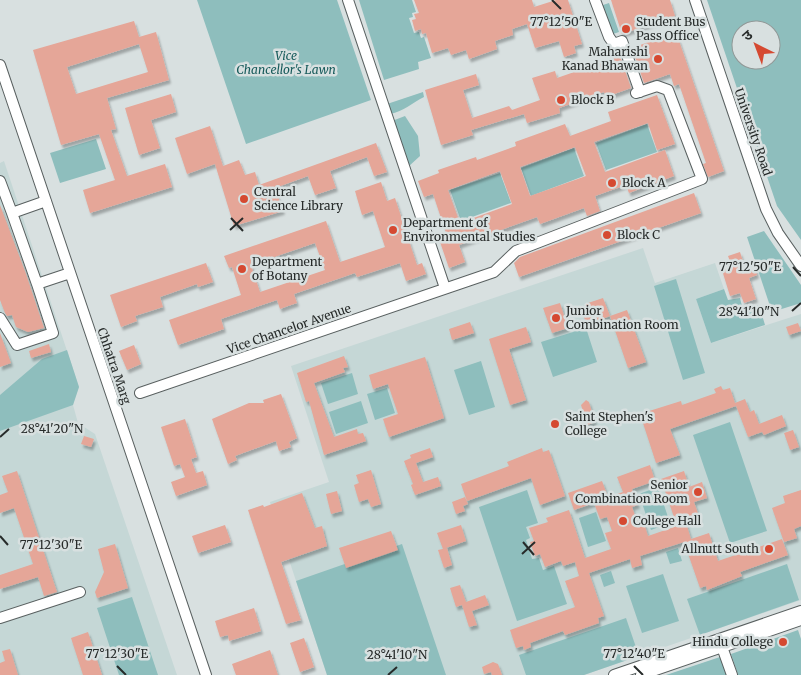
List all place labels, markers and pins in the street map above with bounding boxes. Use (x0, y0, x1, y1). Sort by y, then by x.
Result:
place label: Student Bus Pass Office (636, 14, 706, 43)
marker: Student Bus Pass Office (620, 23, 632, 35)
place label: Maharishi Kanad Bhawan (562, 44, 648, 73)
marker: Maharishi Kanad Bhawan (652, 53, 664, 65)
place label: Block B (571, 92, 614, 107)
marker: Block B (555, 94, 567, 106)
place label: Block A (622, 175, 666, 190)
marker: Block A (606, 177, 618, 189)
place label: Central Science Library (254, 184, 343, 213)
marker: Central Science Library (238, 193, 250, 205)
place label: Department of Environmental Studies (403, 215, 535, 244)
marker: Department of Environmental Studies (387, 224, 399, 236)
place label: Block C (617, 227, 660, 242)
marker: Block C (601, 229, 613, 241)
place label: Department of Botany (252, 254, 323, 283)
marker: Department of Botany (236, 263, 248, 275)
place label: Junior Combination Room (565, 303, 679, 332)
marker: Junior Combination Room (550, 312, 562, 324)
place label: Saint Stephen's College (565, 409, 653, 438)
marker: Saint Stephen's College (549, 418, 561, 430)
place label: Senior Combination Room (575, 477, 689, 506)
marker: Senior Combination Room (692, 486, 704, 498)
place label: College Hall (633, 513, 701, 528)
marker: College Hall (617, 515, 629, 527)
place label: Allnutt South (680, 541, 759, 556)
marker: Allnutt South (763, 543, 775, 555)
place label: Hindu College (692, 634, 773, 649)
marker: Hindu College (777, 636, 789, 648)

